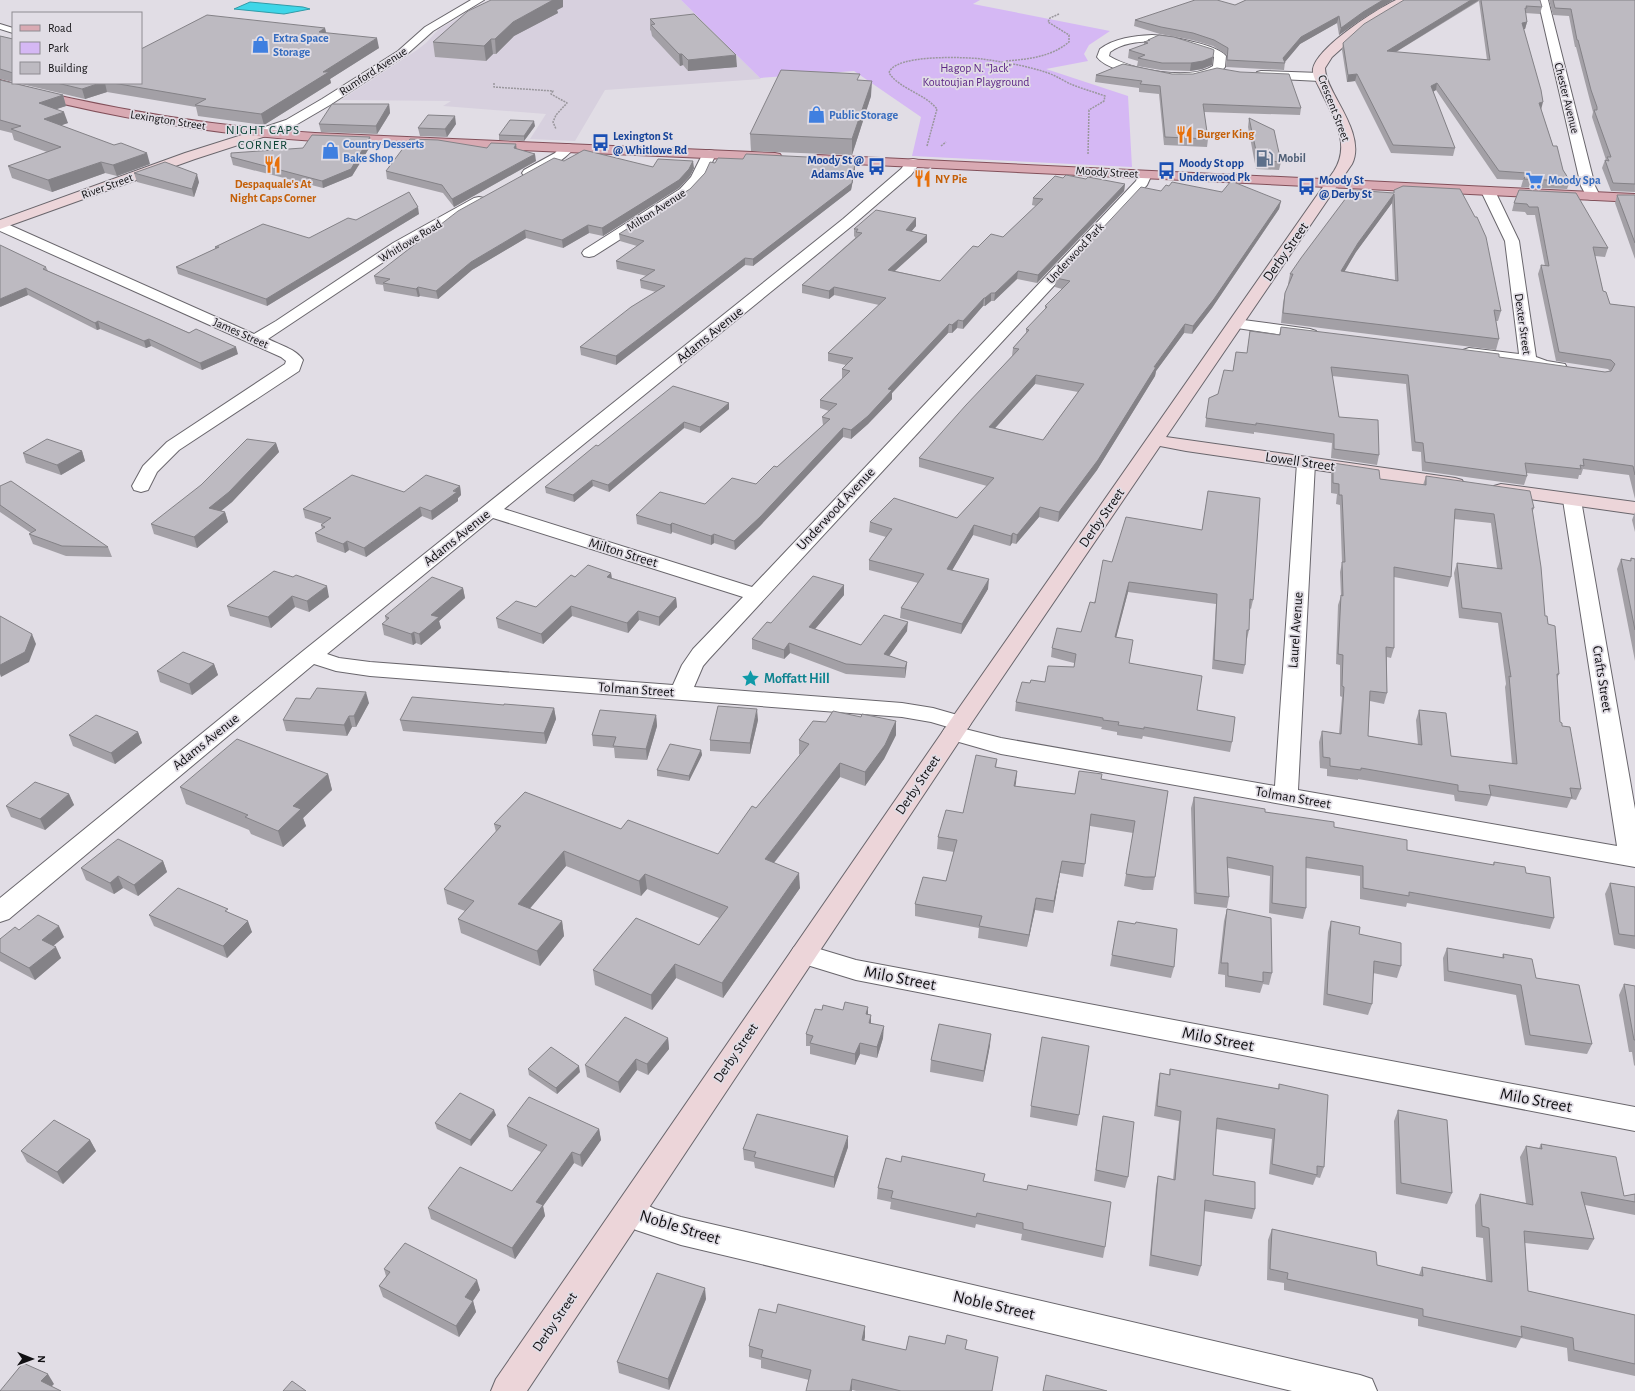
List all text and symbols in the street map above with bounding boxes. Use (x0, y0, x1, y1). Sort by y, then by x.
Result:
legend (12, 12, 142, 84)
text: Road (48, 22, 72, 34)
place label: Extra Space Storage (273, 32, 329, 58)
shop icon: Extra Space Storage (250, 35, 270, 55)
text: Park (48, 42, 69, 54)
street label: Rumford Avenue (337, 45, 409, 97)
street label: Chester Avenue (1552, 61, 1582, 135)
text: Building (48, 62, 88, 74)
park label: Hagop N. "Jack" Koutoujian Playground (922, 62, 1030, 89)
street label: Crescent Street (1316, 73, 1352, 143)
shop icon: Public Storage (806, 105, 826, 125)
street label: Lexington Street (129, 108, 207, 132)
place label: Public Storage (829, 109, 898, 121)
district label: NIGHT CAPS CORNER (226, 124, 300, 152)
restaurant icon: Burger King (1174, 124, 1194, 144)
place label: Burger King (1197, 128, 1255, 140)
place label: Lexington St @ Whitlowe Rd (613, 130, 688, 156)
bus stop icon: Lexington St @ Whitlowe Rd (590, 133, 610, 153)
place label: Country Desserts Bake Shop (343, 138, 425, 164)
shop icon: Country Desserts Bake Shop (320, 141, 340, 161)
fuel station icon: Mobil (1255, 148, 1275, 168)
place label: Mobil (1278, 152, 1306, 164)
place label: Moody St @ Adams Ave (807, 154, 864, 180)
restaurant icon: Despaquale's At Night Caps Corner (263, 155, 283, 175)
bus stop icon: Moody St @ Adams Ave (867, 157, 887, 177)
place label: Moody St opp Underwood Pk (1179, 157, 1250, 183)
bus stop icon: Moody St opp Underwood Pk (1156, 160, 1176, 180)
street label: Moody Street (1075, 164, 1139, 181)
restaurant icon: NY Pie (912, 169, 932, 189)
supermarket icon: Moody Spa (1525, 170, 1545, 190)
street label: River Street (80, 171, 135, 201)
place label: NY Pie (935, 173, 968, 185)
place label: Moody St @ Derby St (1319, 174, 1372, 201)
place label: Moody Spa (1548, 174, 1601, 187)
bus stop icon: Moody St @ Derby St (1296, 177, 1316, 197)
place label: Despaquale's At Night Caps Corner (230, 178, 317, 204)
street label: Milton Avenue (624, 186, 688, 234)
street label: Whitlowe Road (376, 217, 444, 265)
street label: Underwood Park (1044, 220, 1106, 286)
street label: Derby Street (1261, 220, 1312, 284)
street label: Dexter Street (1513, 293, 1533, 356)
street label: Adams Avenue (674, 304, 746, 366)
street label: James Street (212, 316, 270, 350)
street label: Lowell Street (1264, 450, 1336, 474)
street label: Underwood Avenue (794, 465, 878, 553)
street label: Derby Street (1077, 486, 1128, 550)
street label: Adams Avenue (421, 507, 493, 569)
street label: Milton Street (587, 536, 660, 570)
street label: Laurel Avenue (1286, 591, 1306, 669)
street label: Crafts Street (1590, 645, 1614, 714)
place icon: Moffatt Hill (741, 669, 761, 689)
place label: Moffatt Hill (764, 672, 830, 686)
street label: Tolman Street (597, 680, 675, 700)
street label: Adams Avenue (170, 711, 242, 773)
street label: Derby Street (893, 752, 943, 817)
street label: Tolman Street (1254, 784, 1332, 812)
street label: Milo Street (863, 963, 938, 993)
street label: Derby Street (711, 1020, 761, 1085)
street label: Milo Street (1181, 1024, 1256, 1054)
street label: Milo Street (1499, 1085, 1574, 1115)
street label: Noble Street (638, 1207, 723, 1247)
street label: Noble Street (952, 1287, 1037, 1323)
street label: Derby Street (530, 1289, 580, 1354)
north arrow (12, 1339, 52, 1379)
text: N (36, 1355, 47, 1363)

